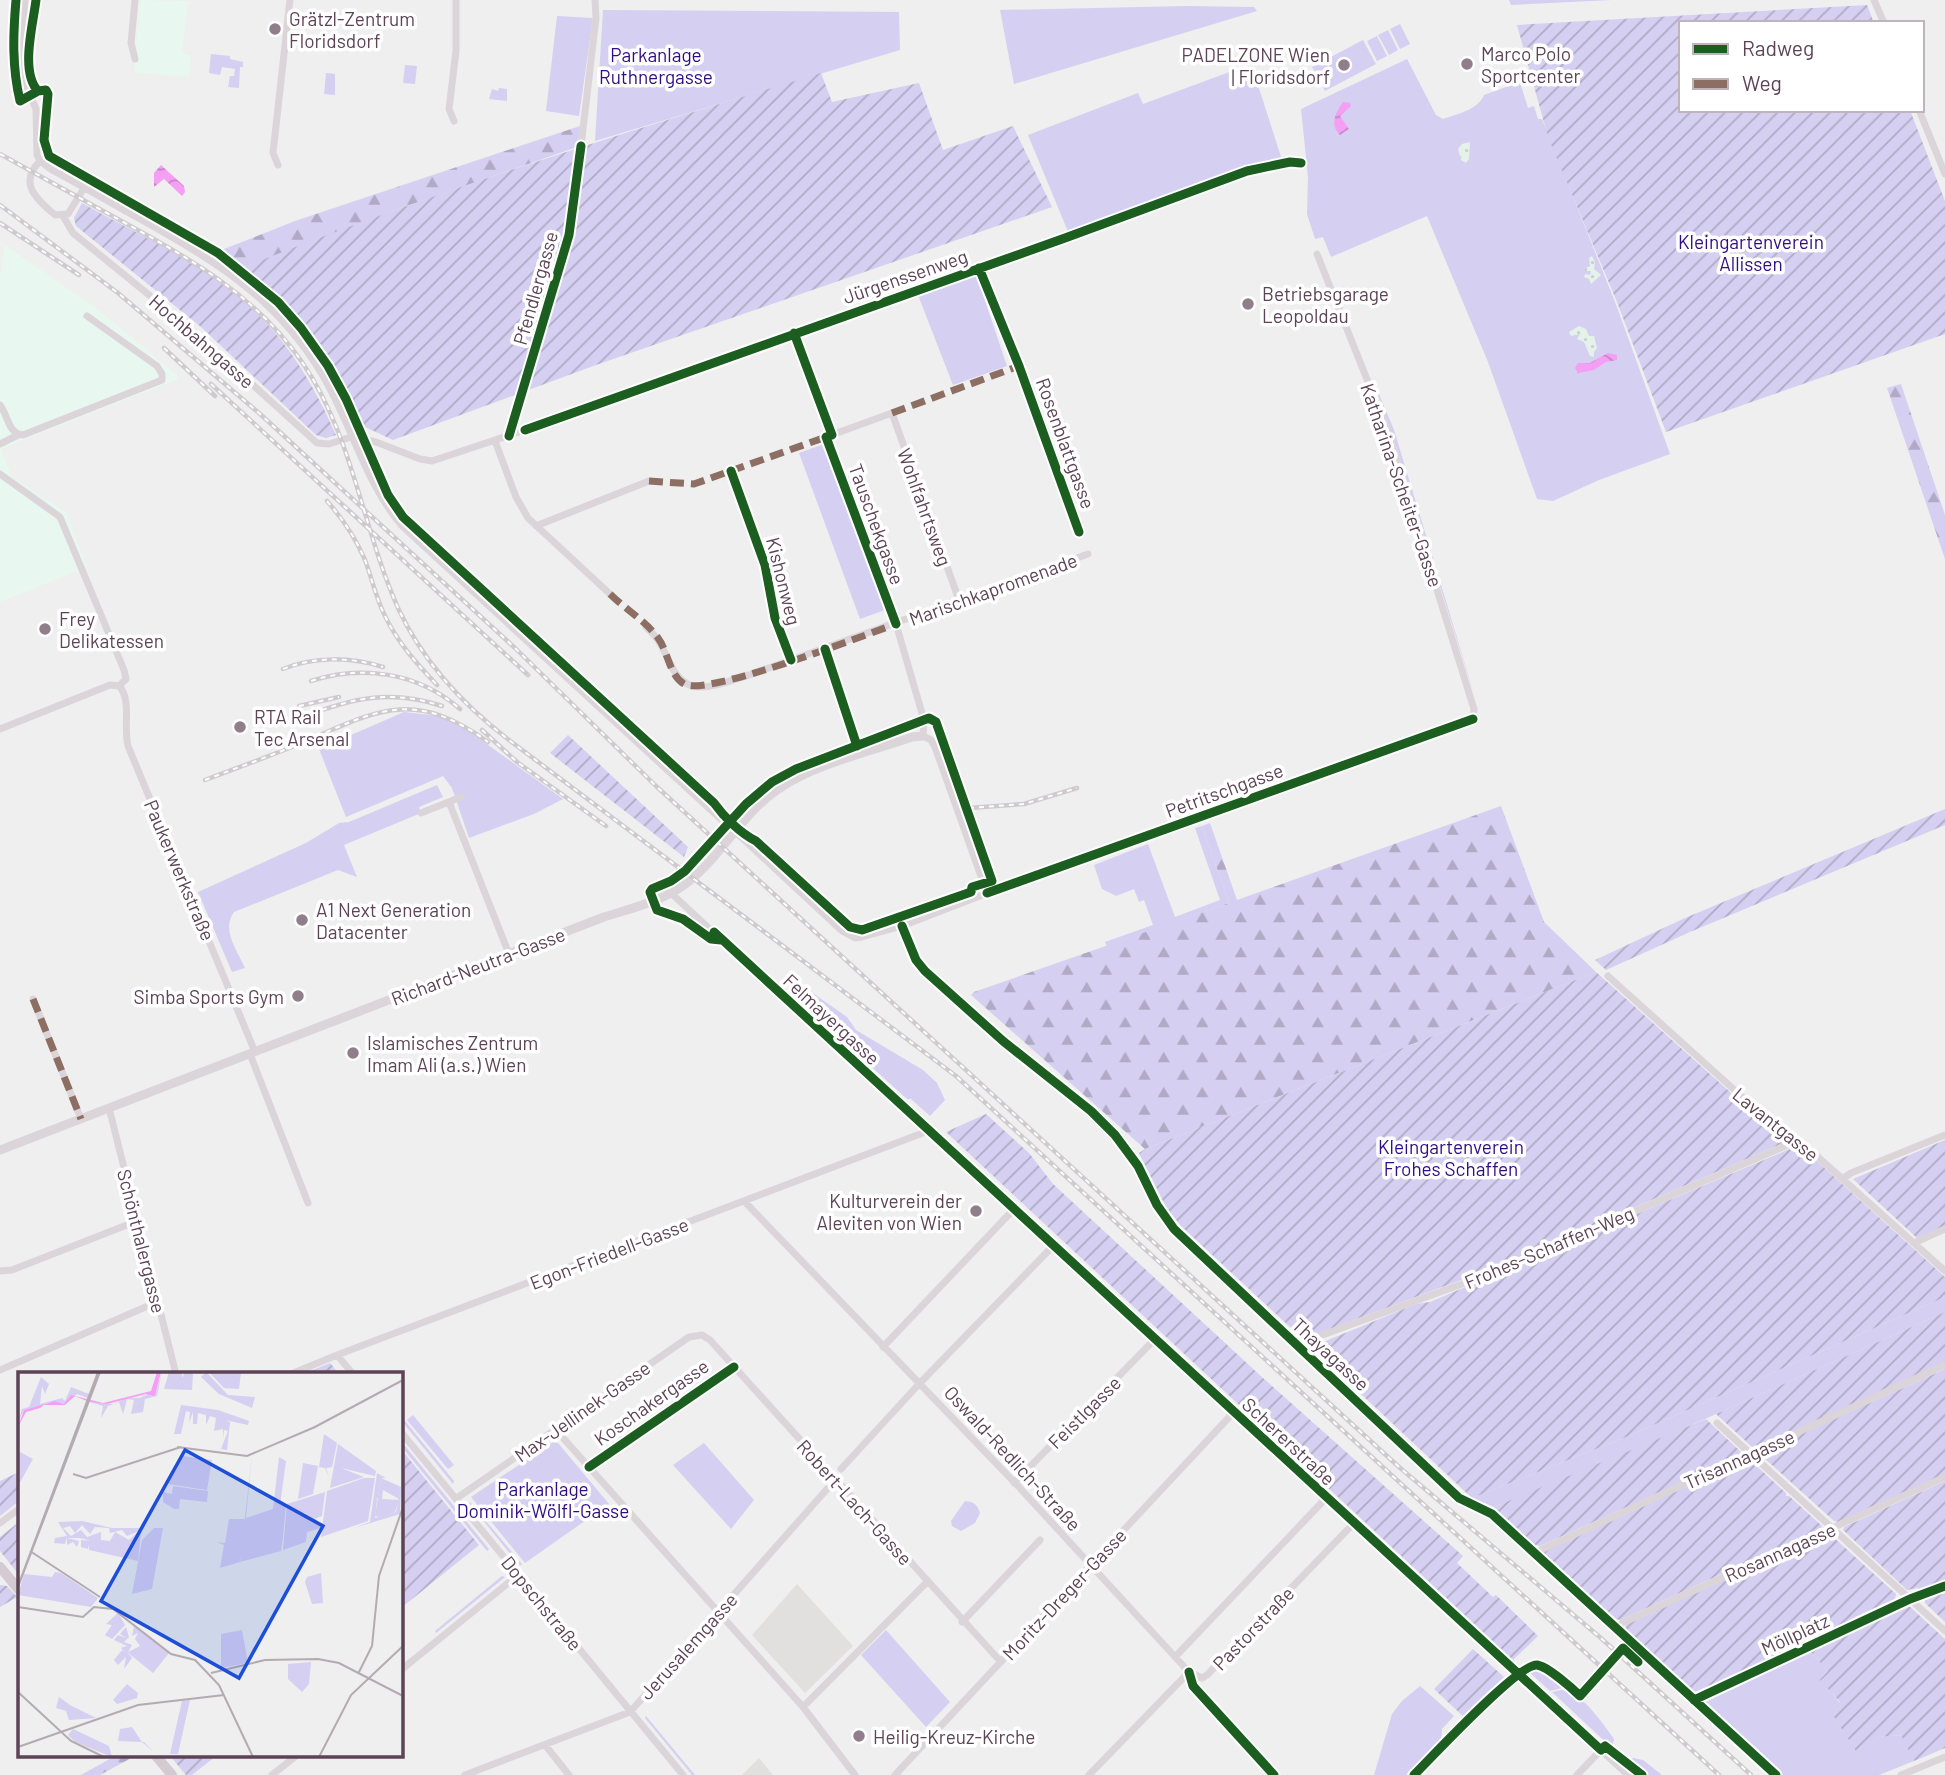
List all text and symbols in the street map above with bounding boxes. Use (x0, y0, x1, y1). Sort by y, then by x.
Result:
place label: Grätzl-Zentrum Floridsdorf (289, 7, 415, 52)
marker: Grätzl-Zentrum Floridsdorf (267, 21, 283, 37)
legend (1679, 21, 1924, 112)
text: Radweg (1742, 35, 1814, 60)
place label: Marco Polo Sportcenter (1481, 42, 1581, 87)
park label: Parkanlage Ruthnergasse (599, 43, 713, 88)
place label: PADELZONE Wien | Floridsdorf (1182, 43, 1330, 88)
marker: Marco Polo Sportcenter (1459, 56, 1475, 72)
marker: PADELZONE Wien | Floridsdorf (1336, 57, 1352, 73)
text: Weg (1742, 70, 1782, 95)
street label: Pfendlergasse (508, 229, 562, 347)
park label: Kleingartenverein Allissen (1678, 230, 1824, 275)
street label: Jürgenssenweg (840, 244, 970, 308)
place label: Betriebsgarage Leopoldau (1262, 282, 1389, 327)
street label: Hochbahngasse (145, 289, 259, 393)
marker: Betriebsgarage Leopoldau (1240, 296, 1256, 312)
street label: Rosenblattgasse (1032, 374, 1100, 512)
street label: Katharina-Scheiter-Gasse (1356, 380, 1448, 590)
street label: Wohlfahrtsweg (893, 445, 957, 569)
street label: Tauschekgasse (844, 460, 910, 588)
street label: Kishonweg (762, 535, 806, 627)
street label: Marischkapromenade (906, 548, 1080, 630)
place label: Frey Delikatessen (59, 607, 164, 652)
marker: Frey Delikatessen (37, 621, 53, 637)
place label: RTA Rail Tec Arsenal (254, 705, 349, 750)
marker: RTA Rail Tec Arsenal (232, 719, 248, 735)
street label: Petritschgasse (1162, 758, 1286, 822)
street label: Paukerwerkstraße (140, 796, 220, 944)
place label: A1 Next Generation Datacenter (316, 898, 471, 943)
marker: A1 Next Generation Datacenter (294, 912, 310, 928)
street label: Richard-Neutra-Gasse (388, 922, 568, 1010)
street label: Felmayergasse (779, 969, 885, 1069)
place label: Simba Sports Gym (134, 985, 284, 1008)
marker: Simba Sports Gym (290, 988, 306, 1004)
place label: Islamisches Zentrum Imam Ali (a.s.) Wien (367, 1031, 538, 1076)
marker: Islamisches Zentrum Imam Ali (a.s.) Wien (345, 1045, 361, 1061)
street label: Lavantgasse (1728, 1082, 1824, 1166)
park label: Kleingartenverein Frohes Schaffen (1378, 1135, 1524, 1180)
street label: Schönthalergasse (113, 1167, 171, 1315)
place label: Kulturverein der Aleviten von Wien (817, 1189, 962, 1234)
street label: Frohes-Schaffen-Weg (1461, 1201, 1637, 1293)
marker: Kulturverein der Aleviten von Wien (968, 1203, 984, 1219)
street label: Egon-Friedell-Gasse (526, 1212, 692, 1294)
street label: Thayagasse (1288, 1313, 1374, 1395)
street label: Koschakergasse (589, 1354, 713, 1450)
street label: Max-Jellinek-Gasse (510, 1356, 654, 1466)
street label: Feistlgasse (1043, 1371, 1125, 1453)
inset map (18, 1372, 402, 1758)
street label: Oswald-Redlich-Straße (940, 1381, 1086, 1535)
street label: Schererstraße (1238, 1392, 1340, 1490)
street label: Trisannagasse (1680, 1424, 1798, 1494)
street label: Robert-Lach-Gasse (793, 1435, 917, 1569)
park label: Parkanlage Dominik-Wölfl-Gasse (457, 1477, 629, 1522)
street label: Rosannagasse (1721, 1517, 1839, 1587)
street label: Moritz-Dreger-Gasse (997, 1524, 1131, 1664)
street label: Dopschstraße (497, 1551, 587, 1655)
street label: Pastorstraße (1207, 1581, 1299, 1675)
street label: Jerusalemgasse (634, 1588, 742, 1704)
street label: Möllplatz (1757, 1608, 1833, 1660)
place label: Heilig-Kreuz-Kirche (873, 1725, 1035, 1748)
marker: Heilig-Kreuz-Kirche (851, 1728, 867, 1744)

